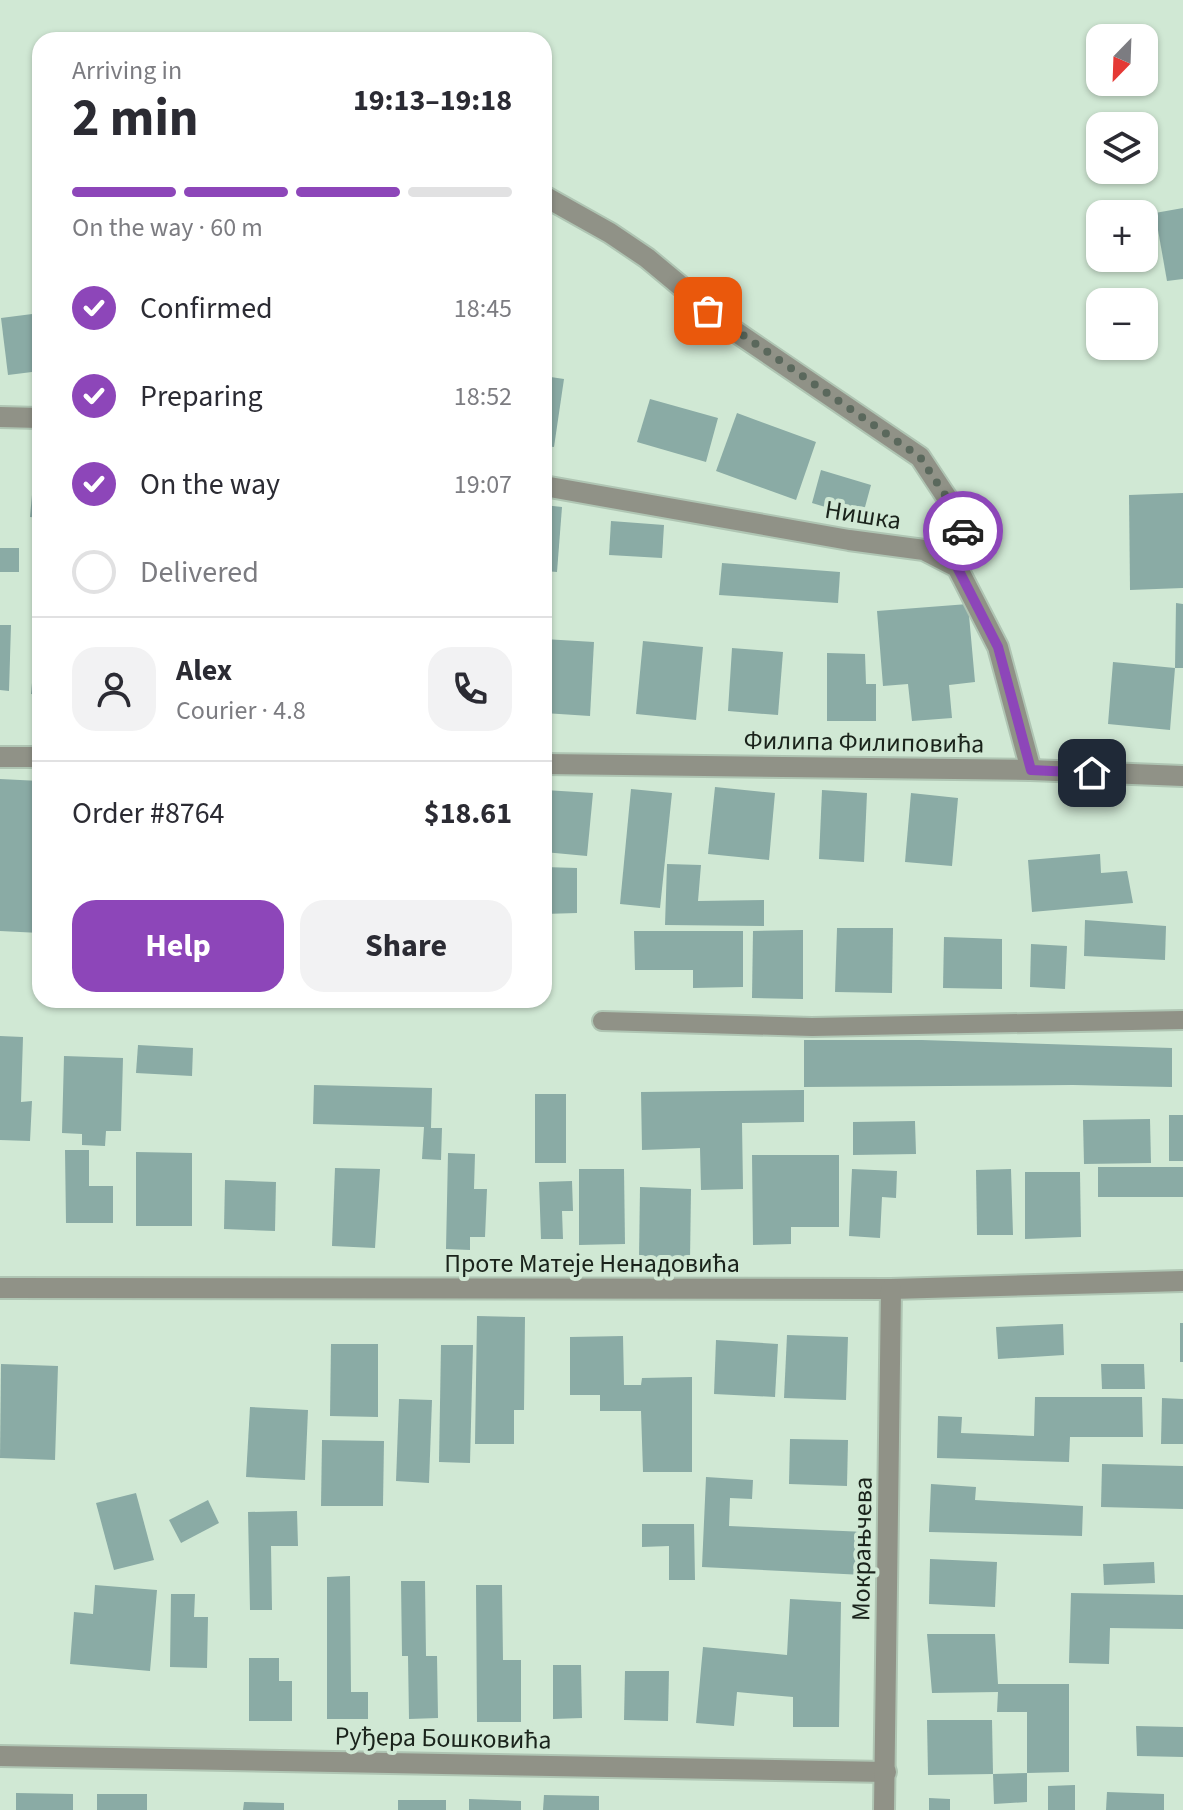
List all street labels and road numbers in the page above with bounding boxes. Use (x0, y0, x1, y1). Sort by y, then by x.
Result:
street label: Нишка (822, 491, 904, 539)
street label: Филипа Филиповића (743, 721, 985, 763)
street label: Проте Матеје Ненадовића (444, 1245, 740, 1282)
street label: Мокрањчева (842, 1476, 882, 1622)
street label: Руђера Бошковића (334, 1718, 552, 1758)

